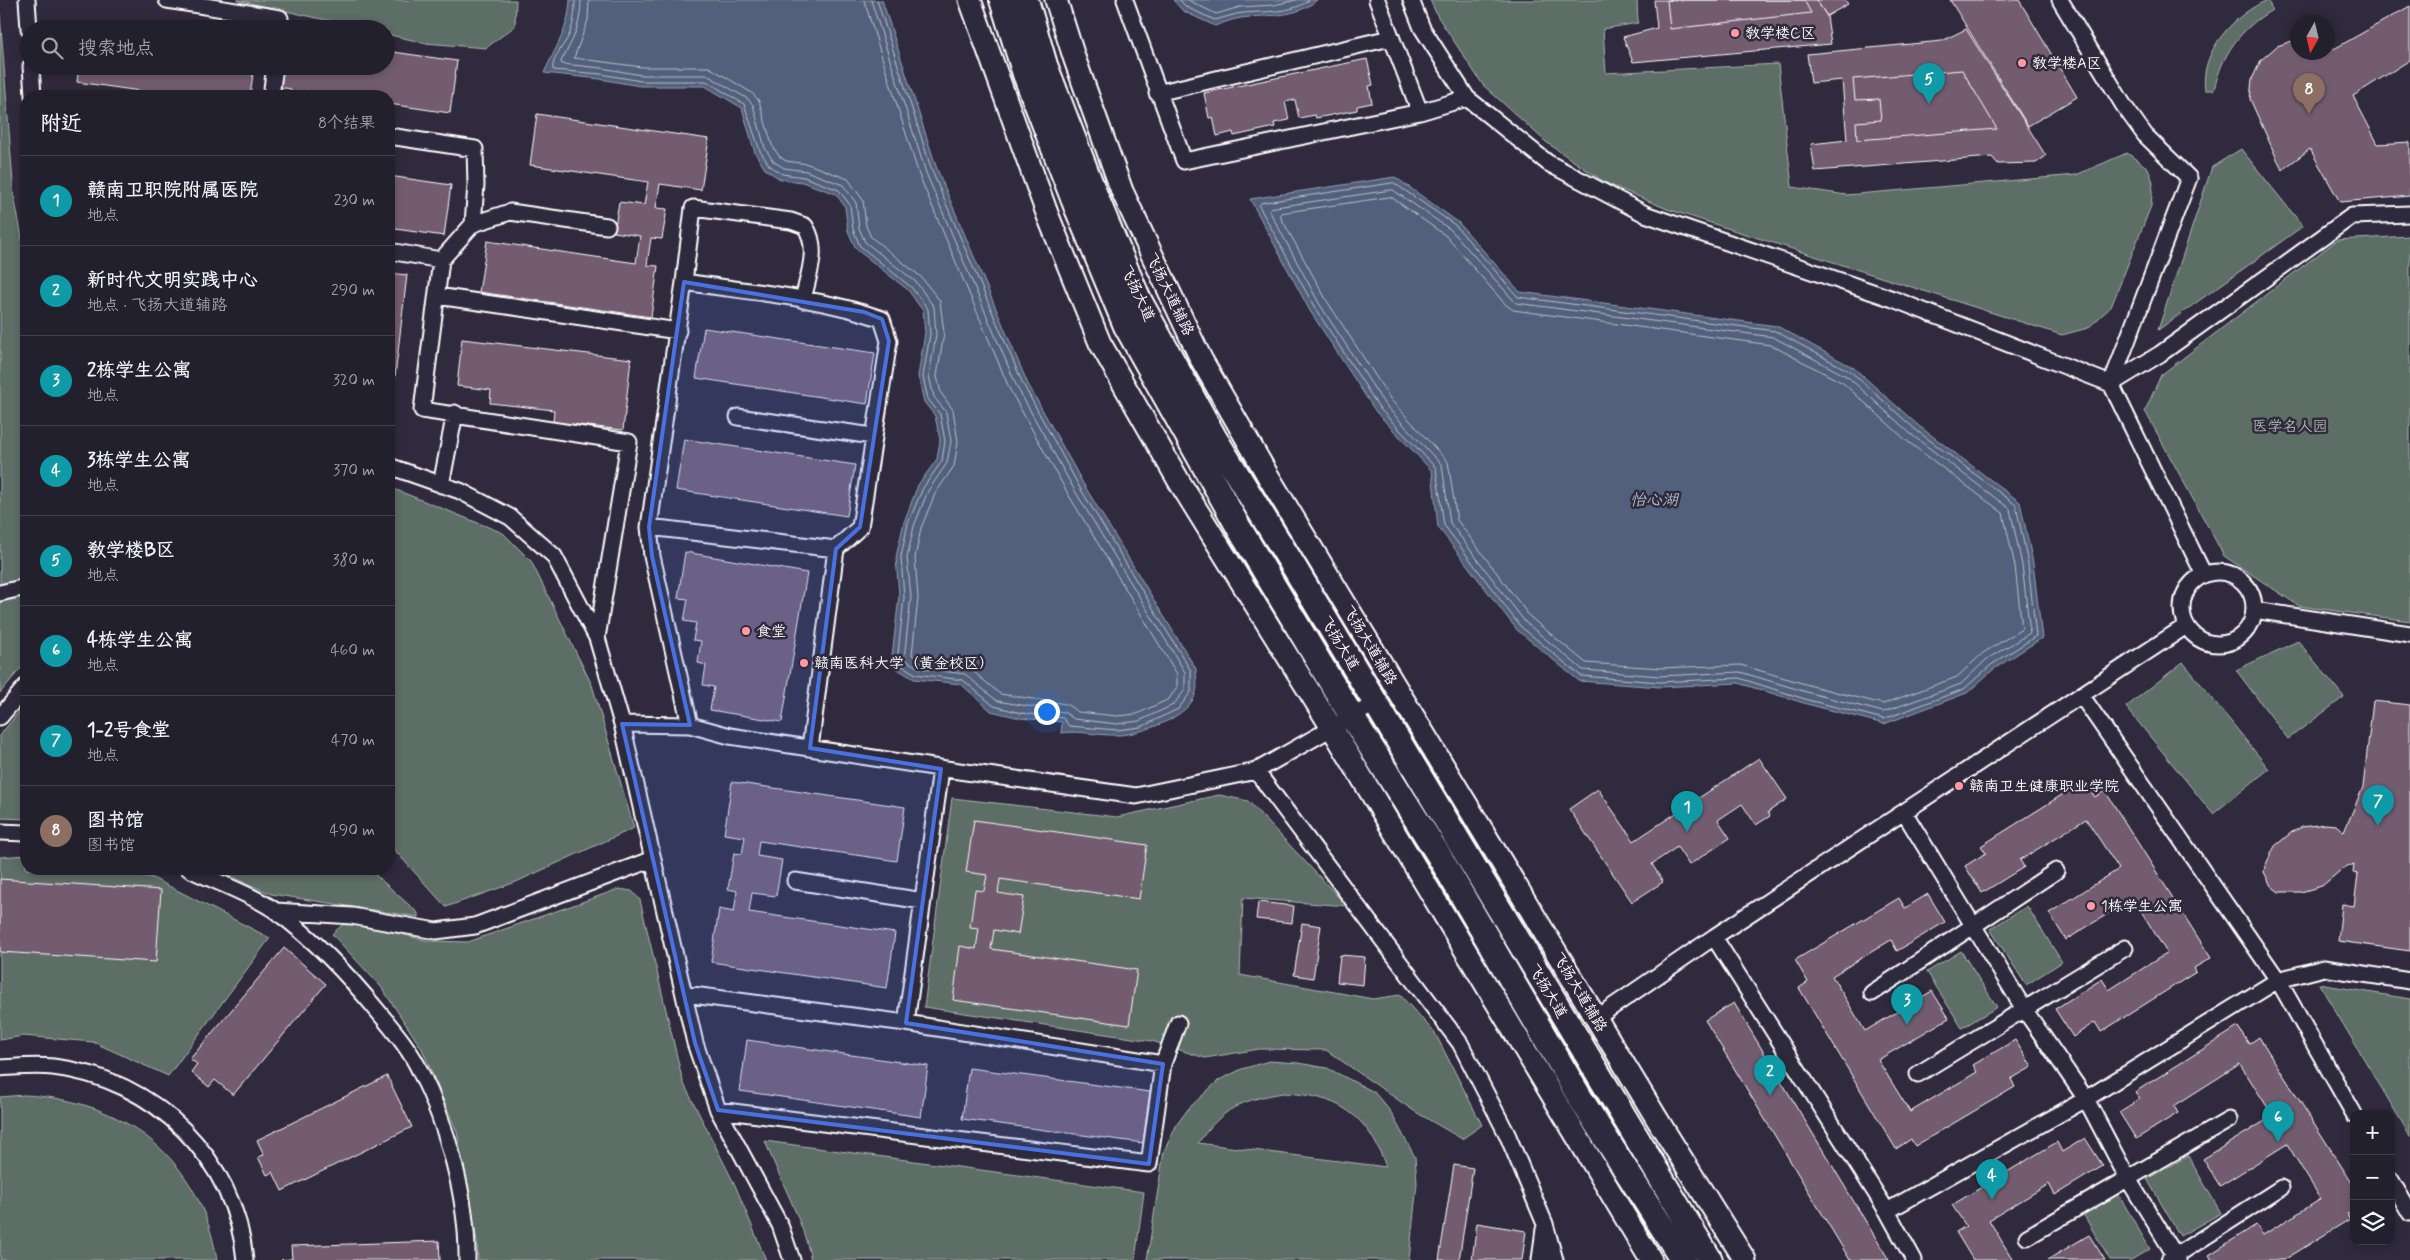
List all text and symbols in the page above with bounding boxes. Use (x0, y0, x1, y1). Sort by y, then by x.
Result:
north arrow (2290, 15, 2335, 60)
search box (20, 20, 395, 75)
place label: 教学楼C区 (1745, 24, 1816, 44)
marker: 教学楼C区 (1729, 27, 1741, 39)
icon: search (38, 34, 66, 62)
text: 搜索地点 (78, 36, 154, 61)
place label: 教学楼A区 (2032, 54, 2102, 74)
marker: 教学楼A区 (2016, 57, 2028, 69)
pin: 5 (1913, 63, 1945, 104)
pin: 8 (2293, 73, 2325, 114)
text: 附近 (40, 110, 82, 138)
text: 8个结果 (318, 113, 375, 134)
text: 赣南卫职院附属医院 (87, 178, 258, 203)
text: 1 (52, 190, 60, 211)
text: 230 m (334, 190, 375, 211)
text: 地点 (87, 205, 119, 226)
street label: 飞扬大道辅路 (1140, 250, 1198, 339)
street label: 飞扬大道 (1115, 262, 1159, 325)
text: 新时代文明实践中心 (87, 268, 258, 293)
text: 2 (52, 280, 60, 301)
text: 290 m (331, 280, 375, 301)
text: 地点 · 飞扬大道辅路 (87, 295, 227, 316)
text: 2栋学生公寓 (87, 358, 191, 383)
text: 3 (52, 370, 60, 391)
text: 320 m (333, 370, 375, 391)
text: 地点 (87, 385, 119, 406)
park label: 医学名人园 (2252, 417, 2328, 437)
text: 3栋学生公寓 (87, 448, 191, 473)
text: 4 (51, 460, 61, 481)
text: 370 m (333, 460, 375, 481)
text: 地点 (87, 475, 119, 496)
water label: 怡心湖 (1630, 490, 1680, 511)
text: 教学楼B区 (87, 538, 175, 563)
text: 5 (51, 550, 61, 571)
text: 380 m (332, 550, 375, 571)
text: 地点 (87, 565, 119, 586)
street label: 飞扬大道辅路 (1337, 602, 1401, 689)
street label: 飞扬大道 (1315, 613, 1363, 674)
place label: 食堂 (756, 622, 786, 642)
marker: 食堂 (740, 625, 752, 637)
text: 4栋学生公寓 (87, 628, 193, 653)
text: 6 (52, 640, 60, 661)
text: 460 m (330, 640, 375, 661)
place label: 赣南医科大学（黄金校区） (814, 654, 994, 674)
text: 地点 (87, 655, 119, 676)
marker: 赣南医科大学（黄金校区） (798, 657, 810, 669)
your location (1034, 699, 1060, 725)
text: 1-2号食堂 (87, 718, 170, 743)
text: 7 (51, 730, 61, 751)
text: 470 m (331, 730, 375, 751)
text: 地点 (87, 745, 119, 766)
place label: 赣南卫生健康职业学院 (1969, 777, 2119, 797)
marker: 赣南卫生健康职业学院 (1953, 780, 1965, 792)
pin: 7 (2362, 785, 2394, 826)
pin: 1 (1671, 791, 1703, 832)
text: 图书馆 (87, 808, 144, 833)
text: 8 (51, 820, 61, 841)
text: 490 m (329, 820, 375, 841)
text: 图书馆 (87, 835, 135, 856)
place label: 1栋学生公寓 (2101, 897, 2183, 917)
marker: 1栋学生公寓 (2085, 900, 2097, 912)
street label: 飞扬大道辅路 (1547, 949, 1611, 1036)
street label: 飞扬大道 (1523, 961, 1571, 1022)
pin: 3 (1891, 984, 1923, 1025)
pin: 2 (1754, 1055, 1786, 1096)
pin: 6 (2262, 1101, 2294, 1142)
map controls (2350, 1110, 2395, 1245)
button: + (2350, 1110, 2395, 1155)
button: − (2350, 1155, 2395, 1200)
pin: 4 (1976, 1159, 2008, 1200)
button: layers (2350, 1200, 2395, 1245)

